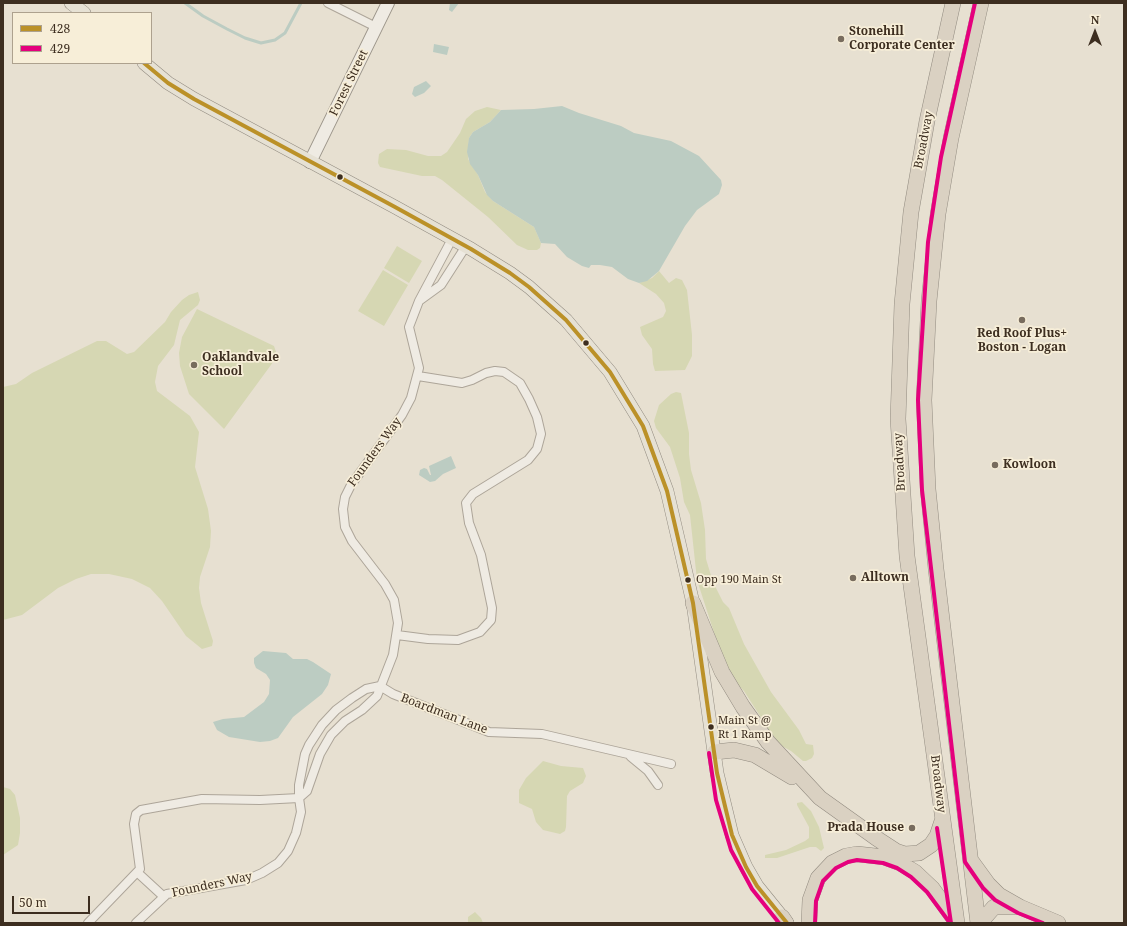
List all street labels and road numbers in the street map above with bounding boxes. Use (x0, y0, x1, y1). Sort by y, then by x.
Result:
street label: Forest Street (327, 48, 371, 118)
street label: Broadway (911, 110, 937, 170)
street label: Founders Way (345, 415, 405, 489)
street label: Broadway (891, 433, 909, 491)
street label: Boardman Lane (399, 691, 489, 737)
street label: Broadway (927, 754, 949, 814)
street label: Founders Way (170, 869, 254, 901)

